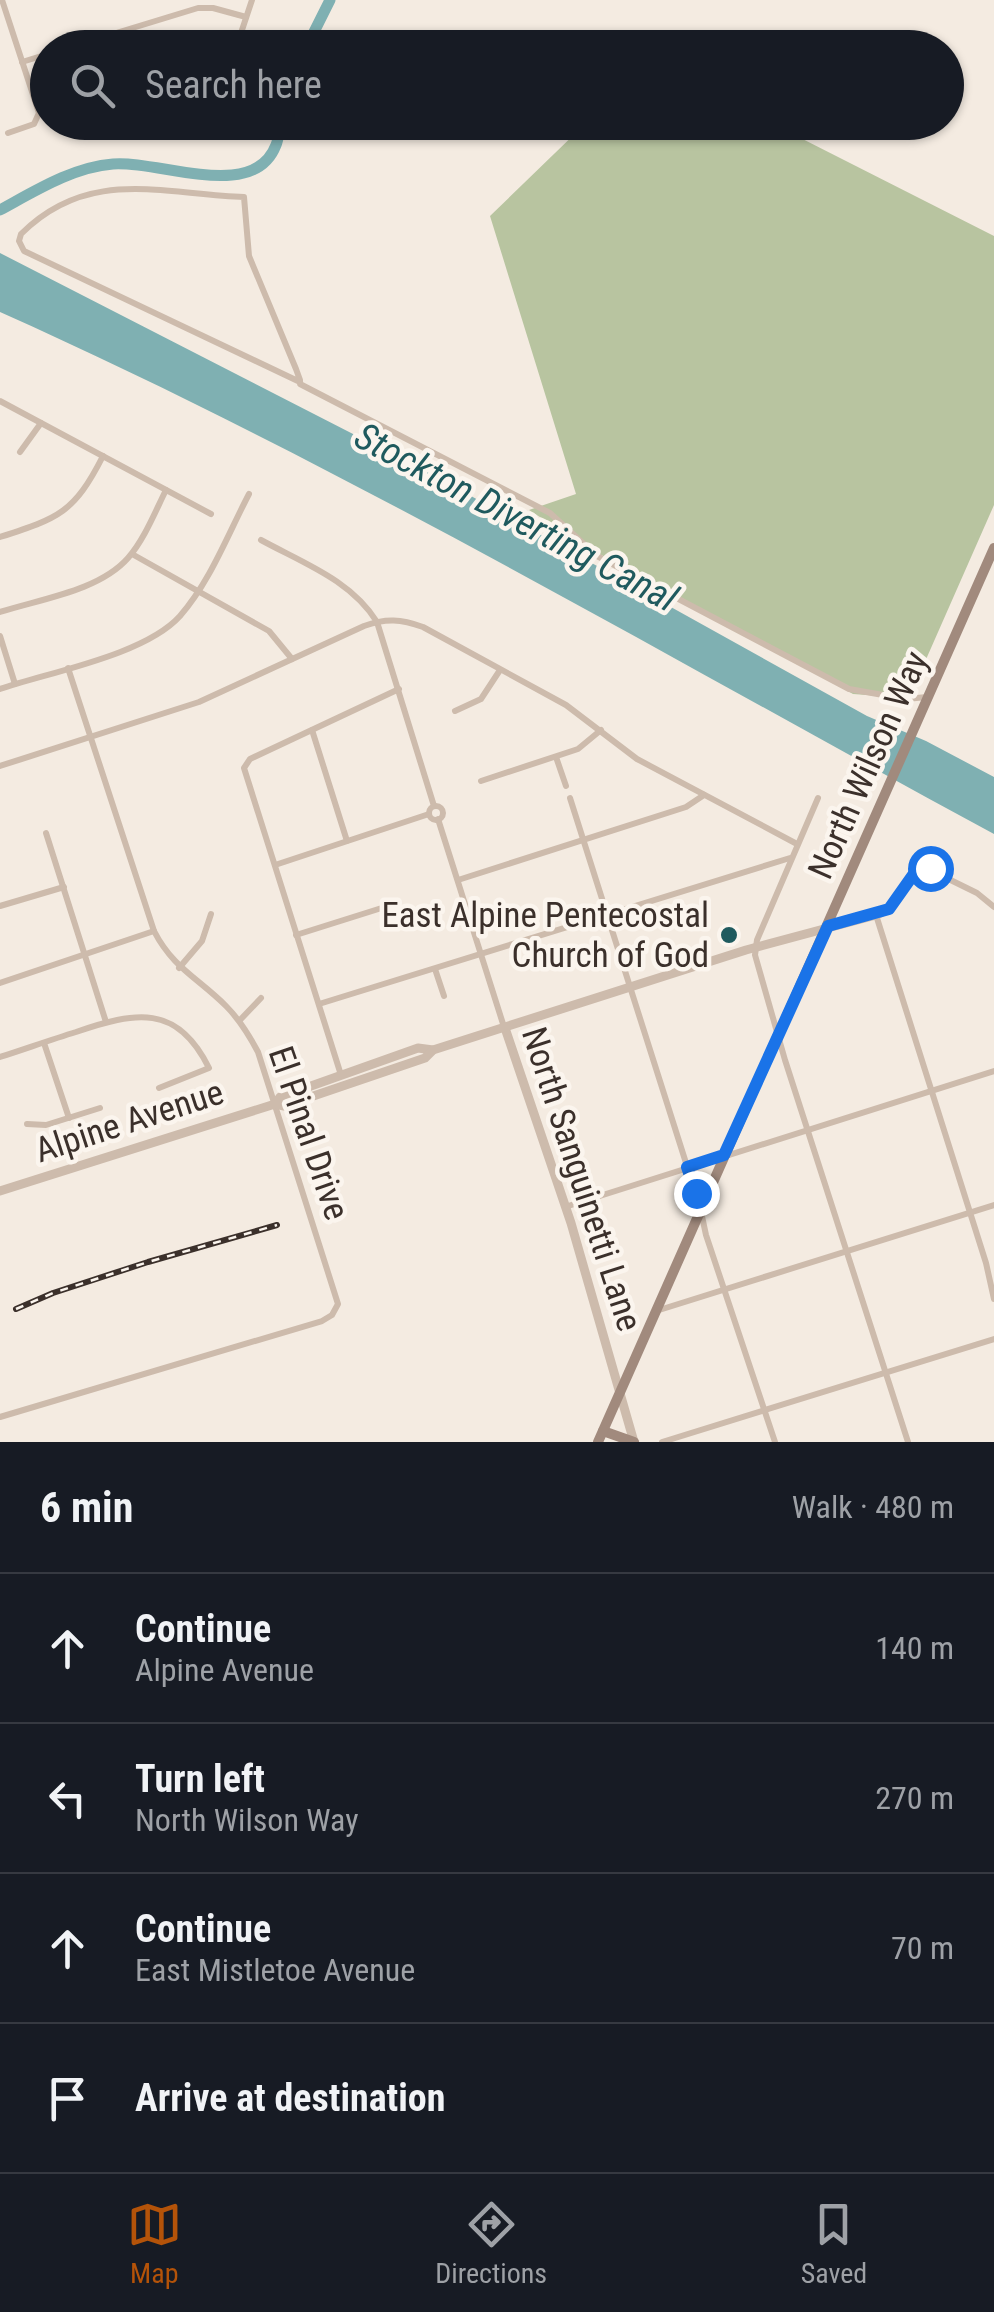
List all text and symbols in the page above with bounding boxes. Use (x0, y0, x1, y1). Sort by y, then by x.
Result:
search box (30, 30, 964, 140)
icon: search (65, 58, 120, 113)
text: Search here (145, 63, 322, 107)
water label: Stockton Diverting Canal (347, 413, 685, 621)
street label: North Wilson Way (800, 645, 937, 885)
route start (908, 846, 954, 892)
place label: East Alpine Pentecostal Church of God (381, 895, 709, 976)
marker: East Alpine Pentecostal Church of God (718, 924, 740, 946)
street label: North Sanguinetti Lane (513, 1022, 650, 1336)
street label: El Pinal Drive (260, 1041, 357, 1225)
street label: Alpine Avenue (30, 1072, 229, 1171)
route end (674, 1171, 720, 1217)
text: 6 min (40, 1483, 133, 1532)
text: Walk · 480 m (792, 1488, 954, 1526)
text: Continue (135, 1607, 271, 1651)
icon: ahead (40, 1621, 95, 1676)
text: 140 m (875, 1629, 954, 1667)
text: Alpine Avenue (135, 1651, 314, 1689)
text: Turn left (135, 1757, 265, 1801)
icon: left (40, 1771, 95, 1826)
text: 270 m (875, 1779, 954, 1817)
text: North Wilson Way (135, 1801, 359, 1839)
text: Continue (135, 1907, 271, 1951)
icon: ahead (40, 1921, 95, 1976)
text: 70 m (891, 1929, 954, 1967)
text: East Mistletoe Avenue (135, 1951, 415, 1989)
icon: arrive (40, 2071, 95, 2126)
text: Arrive at destination (135, 2076, 445, 2120)
tab: Map (127, 2197, 182, 2290)
tab: Directions (435, 2197, 547, 2290)
tab: Saved (801, 2197, 867, 2290)

